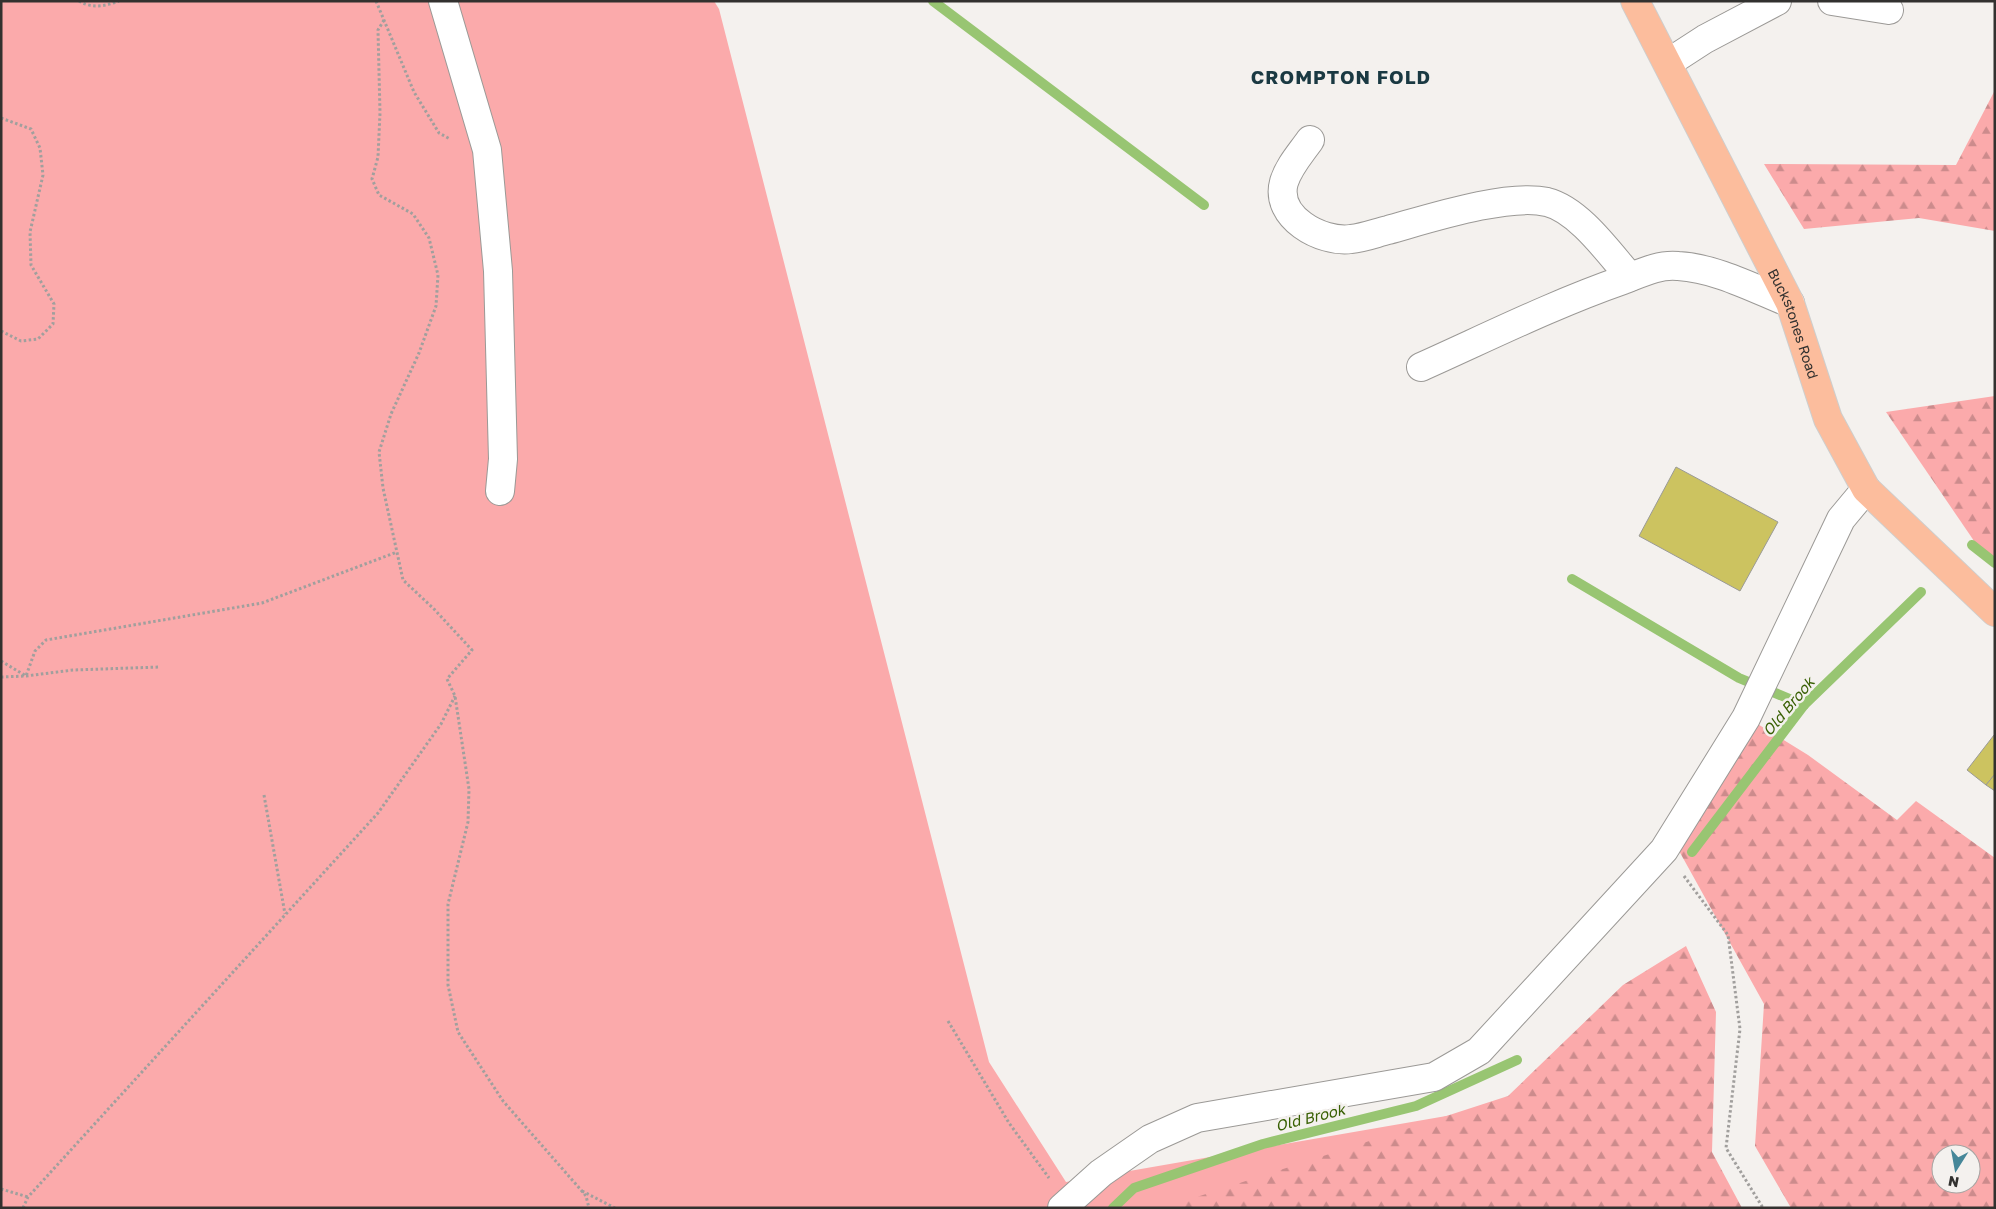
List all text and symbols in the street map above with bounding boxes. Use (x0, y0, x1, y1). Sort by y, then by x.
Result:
district label: CROMPTON FOLD (1251, 65, 1431, 88)
street label: Buckstones Road (1765, 265, 1823, 381)
water label: Old Brook (1758, 672, 1819, 739)
water label: Old Brook (1273, 1099, 1348, 1134)
north arrow (1931, 1144, 1981, 1194)
text: N (1947, 1173, 1960, 1192)

